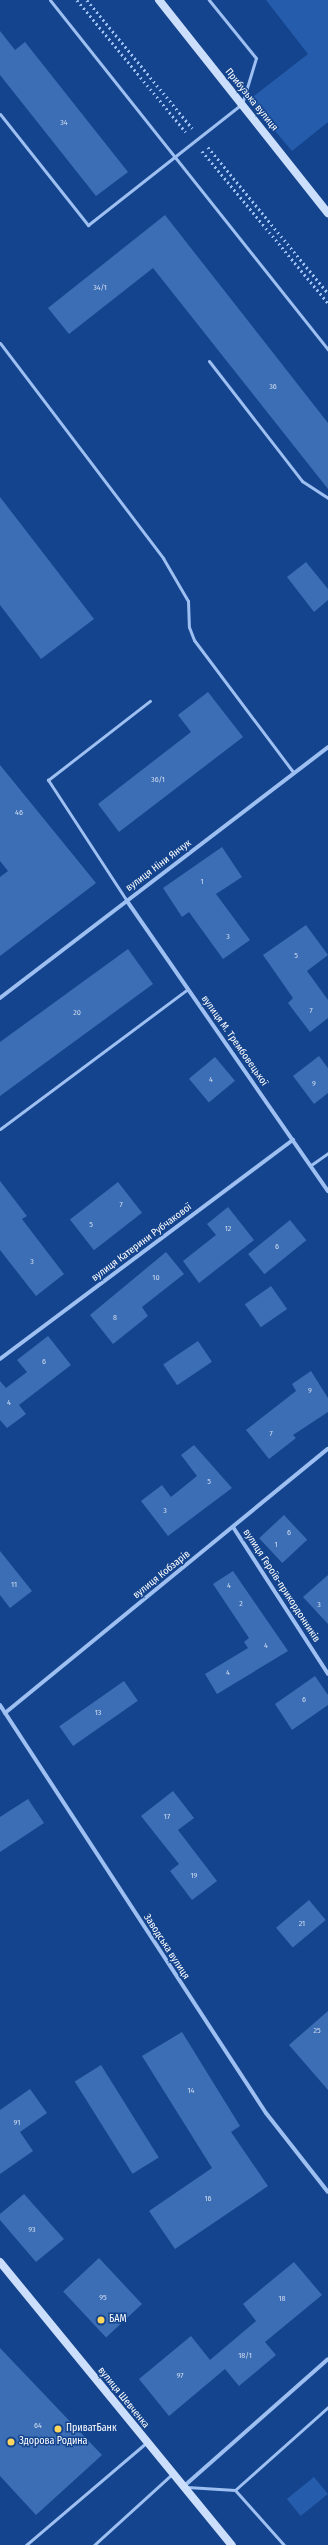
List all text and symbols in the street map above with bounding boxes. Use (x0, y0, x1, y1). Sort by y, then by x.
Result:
street label: Прибузька вулиця (222, 66, 280, 134)
house number: 34 (60, 118, 68, 128)
house number: 34/1 (93, 283, 107, 293)
house number: 36 (269, 382, 277, 392)
house number: 36/1 (151, 775, 165, 785)
house number: 46 (15, 808, 23, 818)
street label: вулиця Ніни Янчук (124, 837, 194, 895)
house number: 1 (200, 877, 204, 887)
house number: 3 (226, 932, 230, 942)
house number: 5 (294, 951, 298, 961)
street label: вулиця М. Трембовецької (198, 993, 270, 1089)
house number: 7 (309, 1006, 313, 1016)
house number: 20 (73, 1008, 81, 1018)
house number: 4 (209, 1075, 213, 1085)
house number: 9 (312, 1079, 316, 1089)
house number: 7 (119, 1200, 123, 1210)
street label: вулиця Катерини Рубчакової (90, 1201, 194, 1285)
house number: 5 (89, 1220, 93, 1230)
house number: 12 (225, 1224, 231, 1234)
house number: 6 (275, 1242, 279, 1252)
house number: 3 (30, 1257, 34, 1267)
house number: 10 (152, 1273, 160, 1283)
house number: 8 (113, 1313, 117, 1323)
house number: 6 (42, 1357, 46, 1367)
house number: 9 (308, 1386, 312, 1396)
house number: 4 (7, 1398, 11, 1408)
house number: 7 (269, 1429, 273, 1439)
house number: 5 (207, 1477, 211, 1487)
house number: 3 (163, 1506, 167, 1516)
street label: вулиця Героїв-прикордонників (240, 1527, 322, 1645)
house number: 6 (287, 1528, 291, 1538)
house number: 1 (274, 1540, 278, 1550)
street label: вулиця Кобзарів (131, 1548, 193, 1602)
house number: 11 (11, 1580, 17, 1590)
house number: 4 (227, 1581, 231, 1591)
house number: 2 (239, 1599, 243, 1609)
house number: 3 (317, 1600, 321, 1610)
house number: 4 (264, 1641, 268, 1651)
house number: 4 (226, 1668, 230, 1678)
house number: 6 (302, 1695, 306, 1705)
house number: 13 (95, 1708, 101, 1718)
house number: 17 (164, 1812, 170, 1822)
house number: 19 (190, 1871, 198, 1881)
street label: Заводська вулиця (140, 1912, 192, 1982)
house number: 21 (299, 1919, 305, 1929)
house number: 25 (313, 2026, 321, 2036)
house number: 14 (188, 2086, 194, 2096)
house number: 91 (14, 2118, 20, 2128)
house number: 16 (204, 2194, 212, 2204)
house number: 93 (28, 2225, 36, 2235)
house number: 95 (99, 2293, 107, 2303)
house number: 18 (278, 2294, 286, 2304)
place label: БАМ (109, 2314, 127, 2326)
marker: БАМ (96, 2315, 106, 2325)
house number: 18/1 (238, 2351, 252, 2361)
street label: вулиця Шевченка (95, 2365, 151, 2431)
house number: 97 (176, 2371, 184, 2381)
house number: 64 (34, 2421, 42, 2431)
place label: ПриватБанк (66, 2423, 117, 2435)
marker: ПриватБанк (53, 2424, 63, 2434)
place label: Здорова Родина (19, 2436, 88, 2448)
marker: Здорова Родина (6, 2437, 16, 2447)

